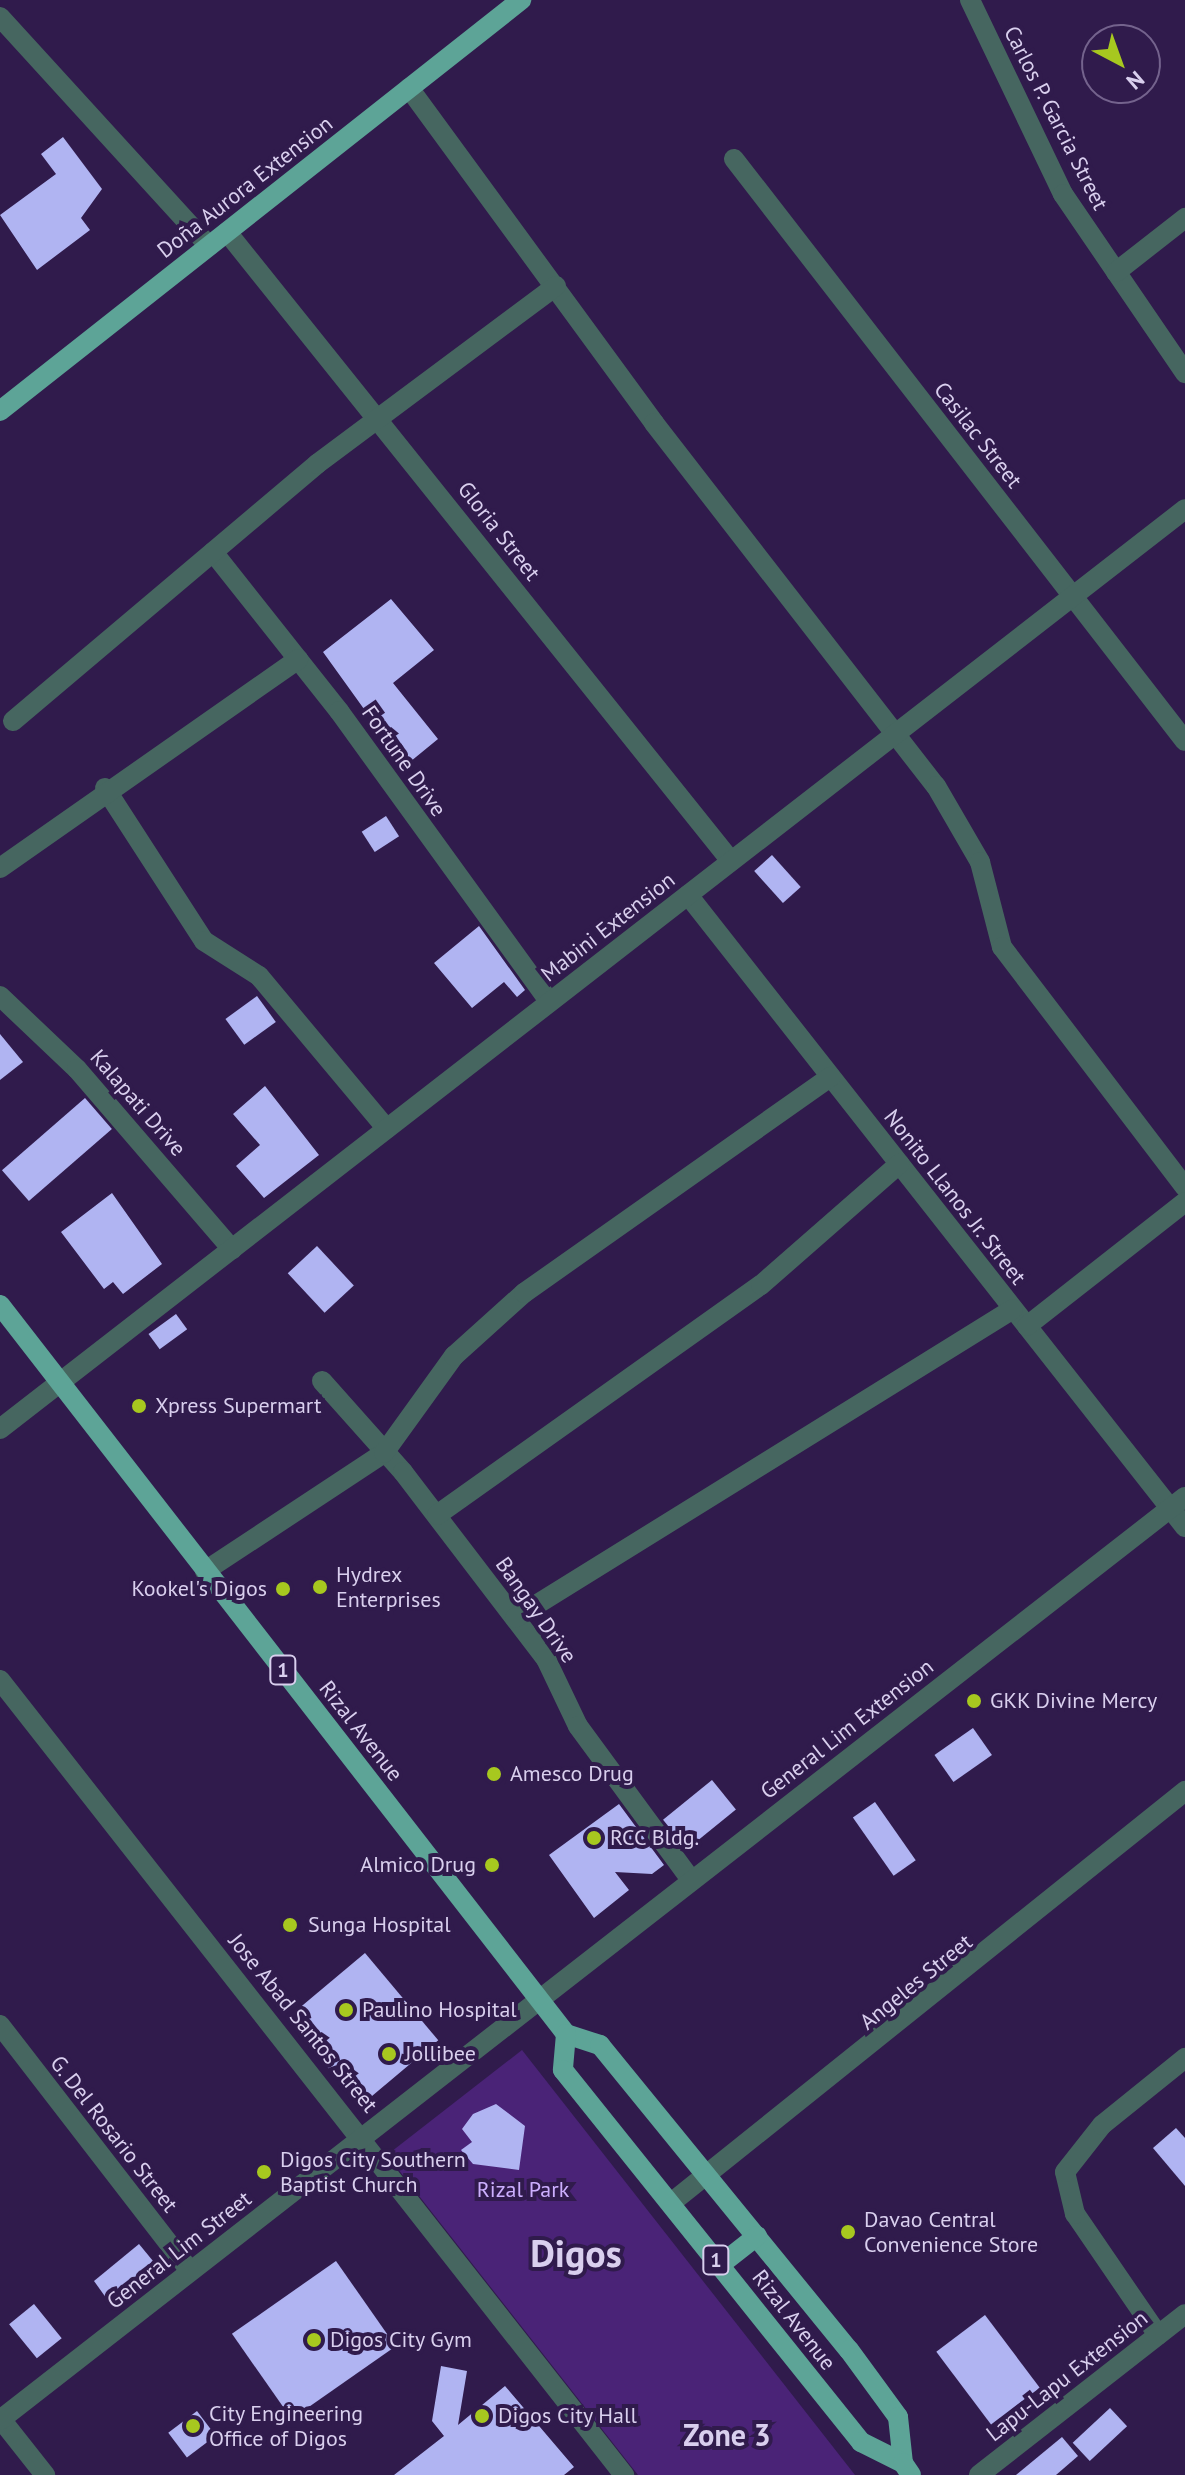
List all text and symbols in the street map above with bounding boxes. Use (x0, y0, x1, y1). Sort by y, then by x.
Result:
street label: Carlos P. Garcia Street (998, 21, 1114, 215)
north arrow (1081, 24, 1161, 104)
text: N (1121, 65, 1150, 96)
street label: Doña Aurora Extension (152, 110, 338, 264)
street label: Casilac Street (928, 377, 1028, 493)
street label: Gloria Street (452, 476, 546, 586)
street label: Fortune Drive (356, 701, 452, 821)
street label: Mabini Extension (536, 867, 680, 987)
street label: Kalapati Drive (85, 1044, 191, 1162)
street label: Nonito Llanos Jr. Street (878, 1104, 1032, 1290)
place label: Xpress Supermart (155, 1393, 321, 1419)
marker: Xpress Supermart (130, 1397, 148, 1415)
street label: Bangay Drive (490, 1552, 582, 1668)
place label: Hydrex Enterprises (336, 1561, 441, 1612)
place label: Kookel's Digos (131, 1576, 267, 1602)
marker: Hydrex Enterprises (311, 1578, 329, 1596)
marker: Kookel's Digos (274, 1580, 292, 1598)
street label: General Lim Extension (755, 1653, 939, 1805)
road number: 1 (269, 1654, 297, 1686)
street label: Rizal Avenue (313, 1675, 409, 1787)
place label: GKK Divine Mercy (990, 1688, 1158, 1714)
marker: GKK Divine Mercy (965, 1692, 983, 1710)
place label: Amesco Drug (510, 1761, 634, 1787)
marker: Amesco Drug (485, 1765, 503, 1783)
place label: RCC Bldg. (610, 1825, 700, 1851)
marker: RCC Bldg. (585, 1829, 603, 1847)
place label: Almico Drug (360, 1852, 476, 1878)
marker: Almico Drug (483, 1856, 501, 1874)
place label: Sunga Hospital (308, 1912, 451, 1938)
marker: Sunga Hospital (279, 1914, 301, 1936)
street label: Jose Abad Santos Street (223, 1928, 383, 2118)
street label: Angeles Street (855, 1929, 977, 2035)
place label: Paulino Hospital (362, 1997, 517, 2023)
marker: Paulino Hospital (337, 2001, 355, 2019)
place label: Jollibee (405, 2041, 476, 2067)
marker: Jollibee (380, 2045, 398, 2063)
street label: G. Del Rosario Street (44, 2050, 184, 2218)
place label: Digos City Southern Baptist Church (280, 2146, 467, 2198)
marker: Digos City Southern Baptist Church (255, 2163, 273, 2181)
park label: Rizal Park (477, 2177, 569, 2203)
street label: General Lim Street (102, 2186, 256, 2314)
place label: Davao Central Convenience Store (864, 2206, 1038, 2258)
marker: Davao Central Convenience Store (839, 2223, 857, 2241)
district label: Digos (530, 2230, 622, 2276)
road number: 1 (702, 2244, 730, 2276)
street label: Rizal Avenue (746, 2264, 842, 2376)
street label: Lapu-Lapu Extension (981, 2305, 1153, 2447)
place label: Digos City Gym (330, 2327, 473, 2353)
marker: Digos City Gym (305, 2331, 323, 2349)
place label: City Engineering Office of Digos (209, 2400, 364, 2452)
place label: Digos City Hall (498, 2403, 638, 2429)
marker: Digos City Hall (473, 2407, 491, 2425)
marker: City Engineering Office of Digos (184, 2417, 202, 2435)
district label: Zone 3 (683, 2417, 771, 2453)

